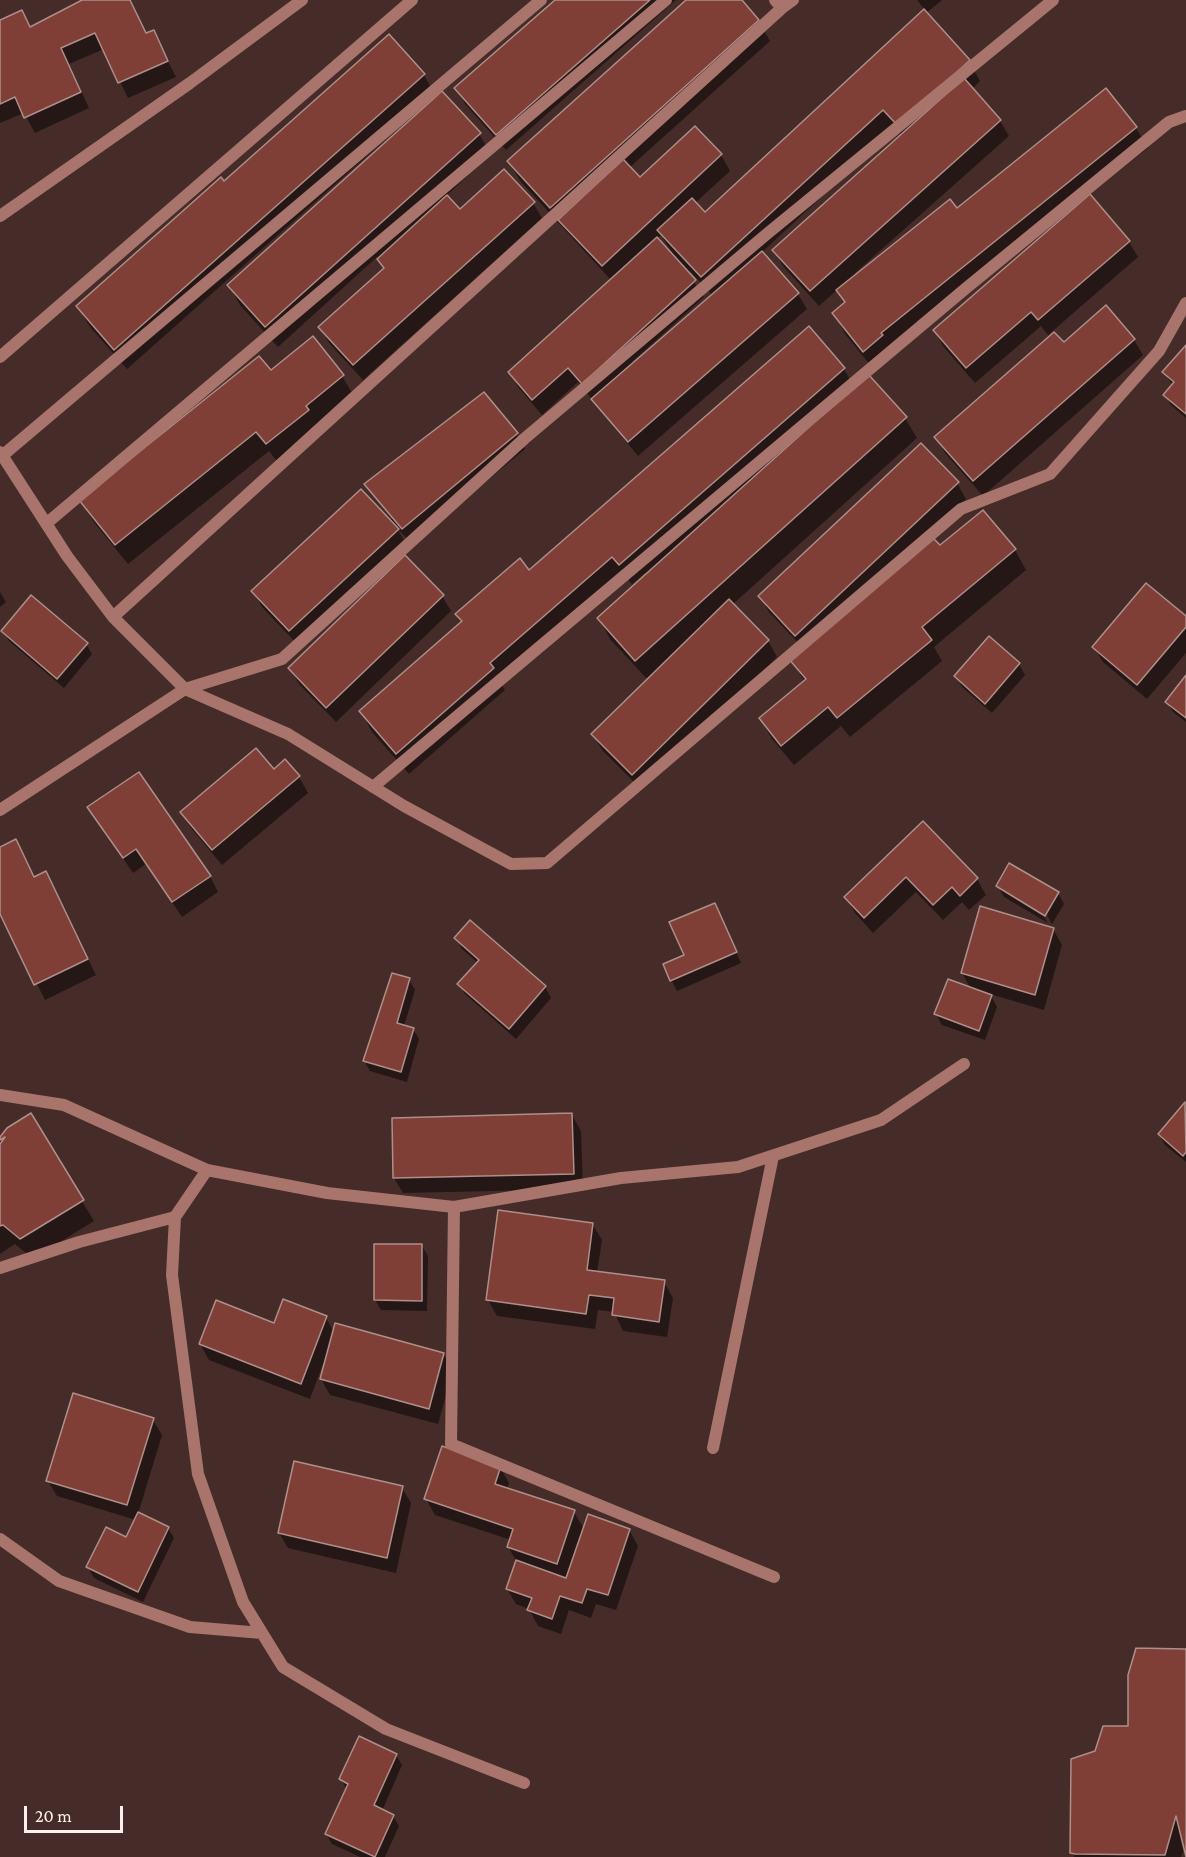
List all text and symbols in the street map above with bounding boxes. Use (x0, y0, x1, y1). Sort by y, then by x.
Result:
scale bar (27, 1794, 126, 1832)
text: 20 m (35, 1806, 72, 1826)

